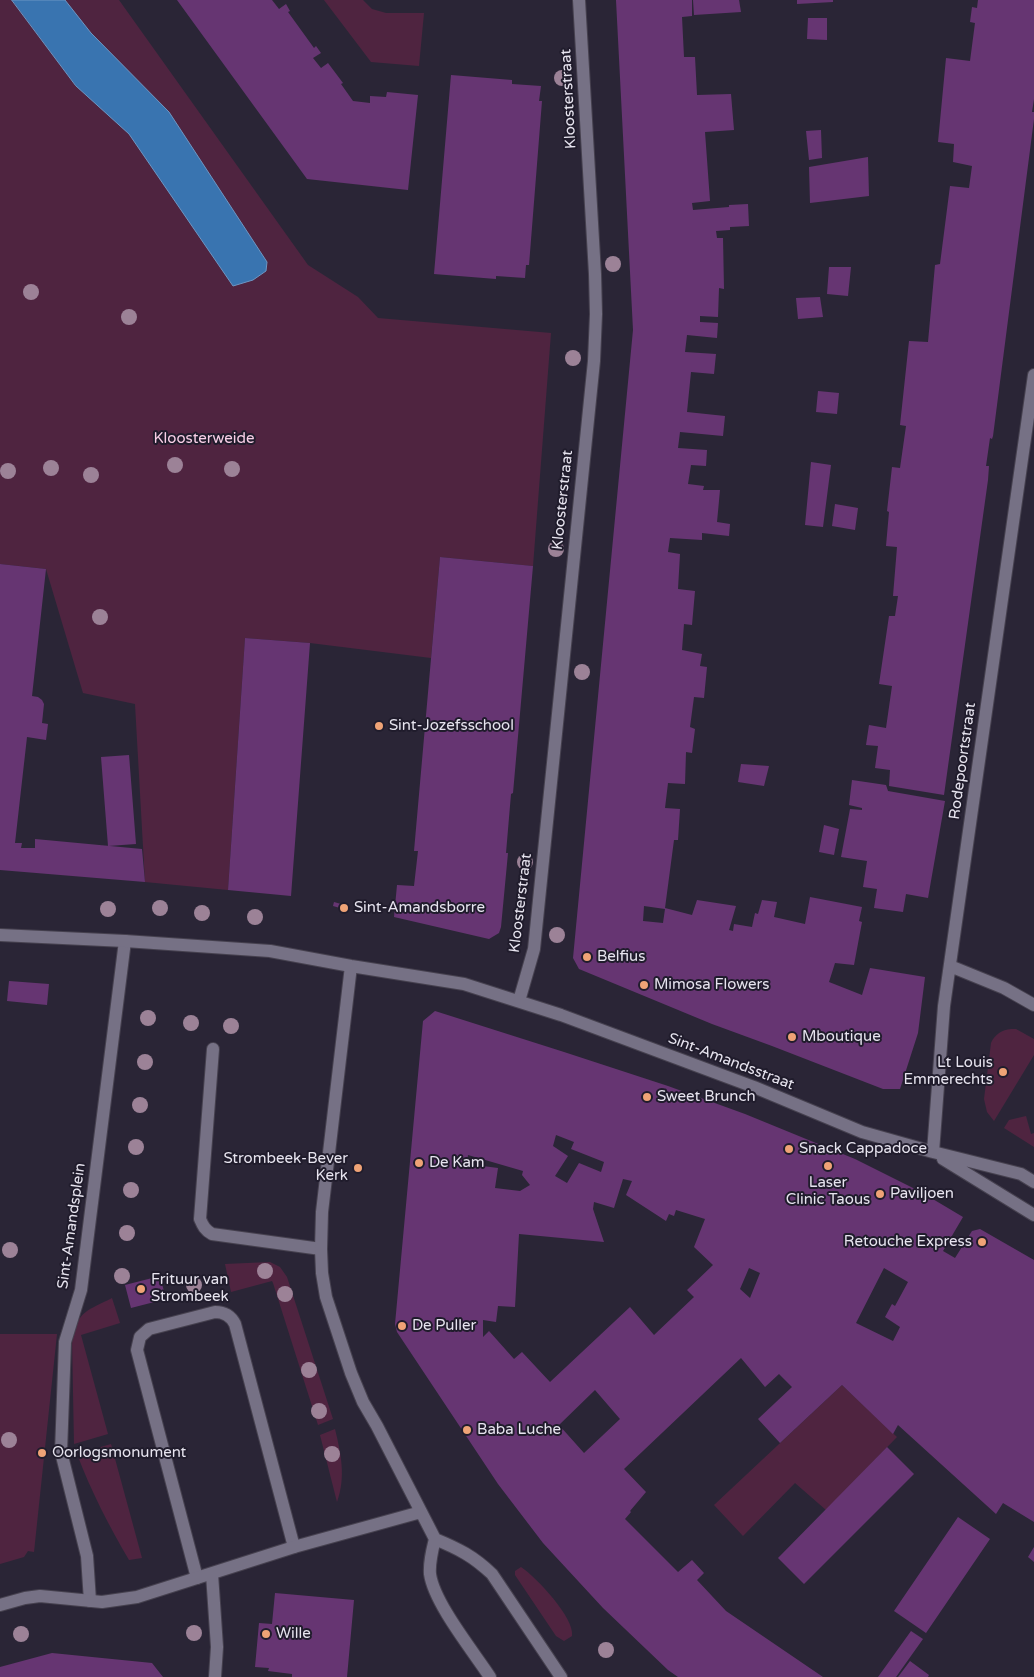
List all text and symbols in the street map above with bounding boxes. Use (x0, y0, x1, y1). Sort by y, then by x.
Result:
street label: Kloosterstraat (557, 49, 581, 149)
park label: Kloosterweide (154, 430, 254, 448)
street label: Kloosterstraat (549, 449, 577, 551)
street label: Rodepoortstraat (946, 701, 980, 821)
place label: Sint-Jozefsschool (389, 717, 514, 735)
marker: Sint-Jozefsschool (373, 720, 385, 732)
street label: Kloosterstraat (506, 852, 536, 954)
place label: Sint-Amandsborre (354, 899, 485, 917)
marker: Sint-Amandsborre (338, 902, 350, 914)
place label: Belfius (597, 948, 645, 966)
marker: Belfius (581, 951, 593, 963)
place label: Mimosa Flowers (654, 976, 769, 994)
marker: Mimosa Flowers (638, 979, 650, 991)
place label: Mboutique (802, 1028, 881, 1046)
street label: Sint-Amandsstraat (665, 1030, 797, 1094)
marker: Mboutique (786, 1031, 798, 1043)
place label: Lt Louis Emmerechts (904, 1054, 993, 1089)
marker: Lt Louis Emmerechts (997, 1066, 1009, 1078)
place label: Sweet Brunch (657, 1088, 756, 1106)
marker: Sweet Brunch (641, 1091, 653, 1103)
place label: Snack Cappadoce (799, 1140, 927, 1158)
marker: Snack Cappadoce (783, 1143, 795, 1155)
place label: Strombeek-Bever Kerk (223, 1150, 348, 1185)
place label: De Kam (429, 1154, 485, 1172)
marker: De Kam (413, 1157, 425, 1169)
marker: Laser Clinic Taous (822, 1160, 834, 1172)
street label: Sint-Amandsplein (54, 1162, 90, 1290)
marker: Strombeek-Bever Kerk (352, 1162, 364, 1174)
place label: Laser Clinic Taous (786, 1174, 870, 1209)
place label: Paviljoen (890, 1185, 954, 1203)
marker: Paviljoen (874, 1188, 886, 1200)
place label: Retouche Express (844, 1233, 972, 1251)
marker: Retouche Express (976, 1236, 988, 1248)
place label: Frituur van Strombeek (151, 1271, 229, 1306)
marker: Frituur van Strombeek (135, 1283, 147, 1295)
place label: De Puller (412, 1317, 476, 1335)
marker: De Puller (396, 1320, 408, 1332)
place label: Baba Luche (477, 1421, 561, 1439)
marker: Baba Luche (461, 1424, 473, 1436)
place label: Oorlogsmonument (52, 1444, 186, 1462)
marker: Oorlogsmonument (36, 1447, 48, 1459)
place label: Wille (276, 1625, 311, 1643)
marker: Wille (260, 1628, 272, 1640)

